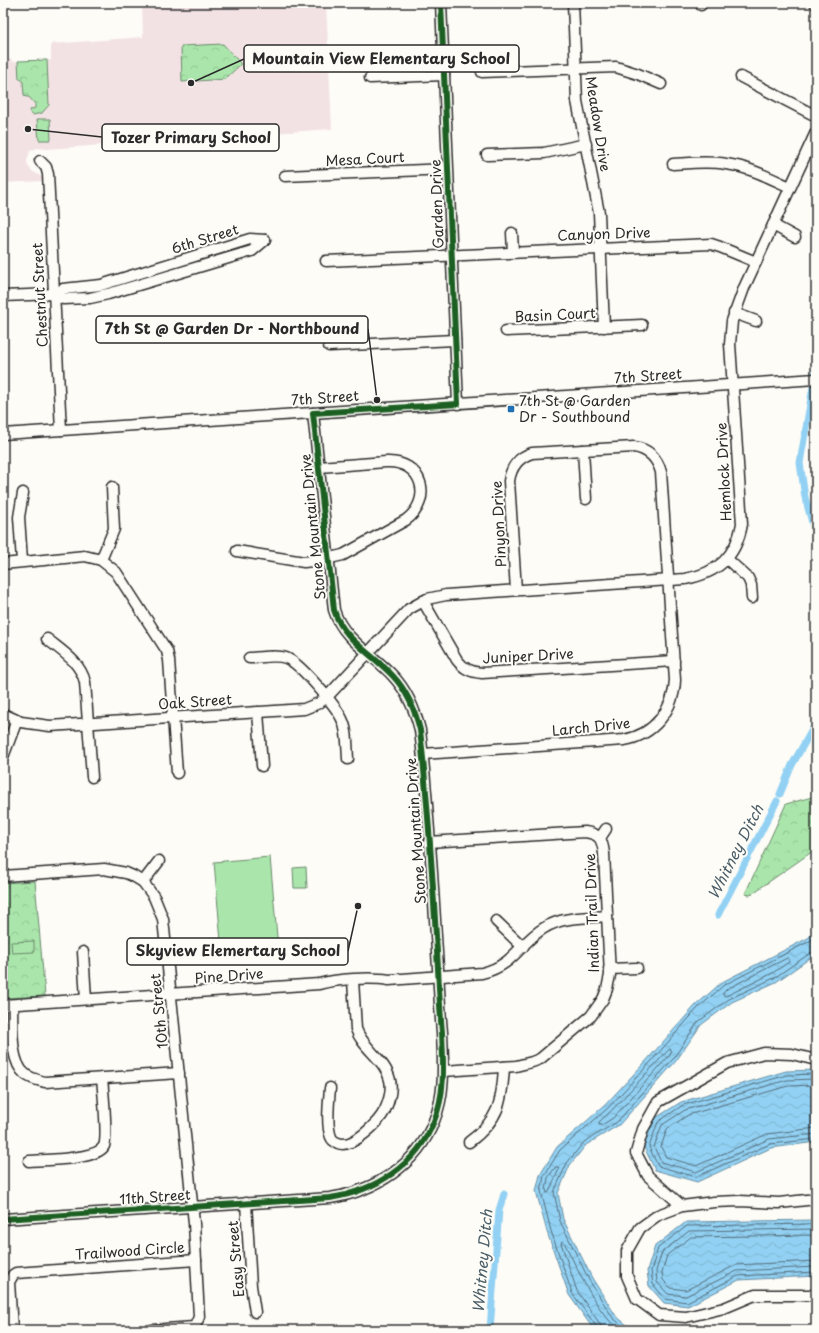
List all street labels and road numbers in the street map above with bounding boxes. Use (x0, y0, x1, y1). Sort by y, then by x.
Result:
street label: Meadow Drive (581, 75, 616, 173)
street label: Mesa Court (325, 146, 405, 171)
street label: Garden Drive (424, 159, 449, 249)
street label: 6th Street (169, 218, 241, 259)
street label: Canyon Drive (557, 221, 651, 246)
street label: Chestnut Street (26, 242, 53, 348)
street label: Basin Court (514, 302, 596, 327)
street label: 7th Street (613, 363, 683, 388)
street label: 7th Street (290, 385, 360, 410)
street label: Hemlock Drive (710, 422, 737, 522)
street label: Stone Mountain Drive (294, 453, 331, 601)
street label: Pinyon Drive (486, 480, 511, 568)
street label: Juniper Drive (482, 643, 574, 668)
street label: Oak Street (157, 688, 233, 715)
street label: Larch Drive (551, 712, 631, 741)
street label: Stone Mountain Drive (400, 757, 431, 905)
street label: Indian Trail Drive (579, 852, 604, 973)
street label: Pine Drive (194, 963, 264, 988)
street label: 10th Street (144, 972, 173, 1050)
street label: 11th Street (119, 1184, 192, 1209)
street label: Easy Street (222, 1220, 249, 1298)
street label: Trailwood Circle (74, 1236, 186, 1265)

